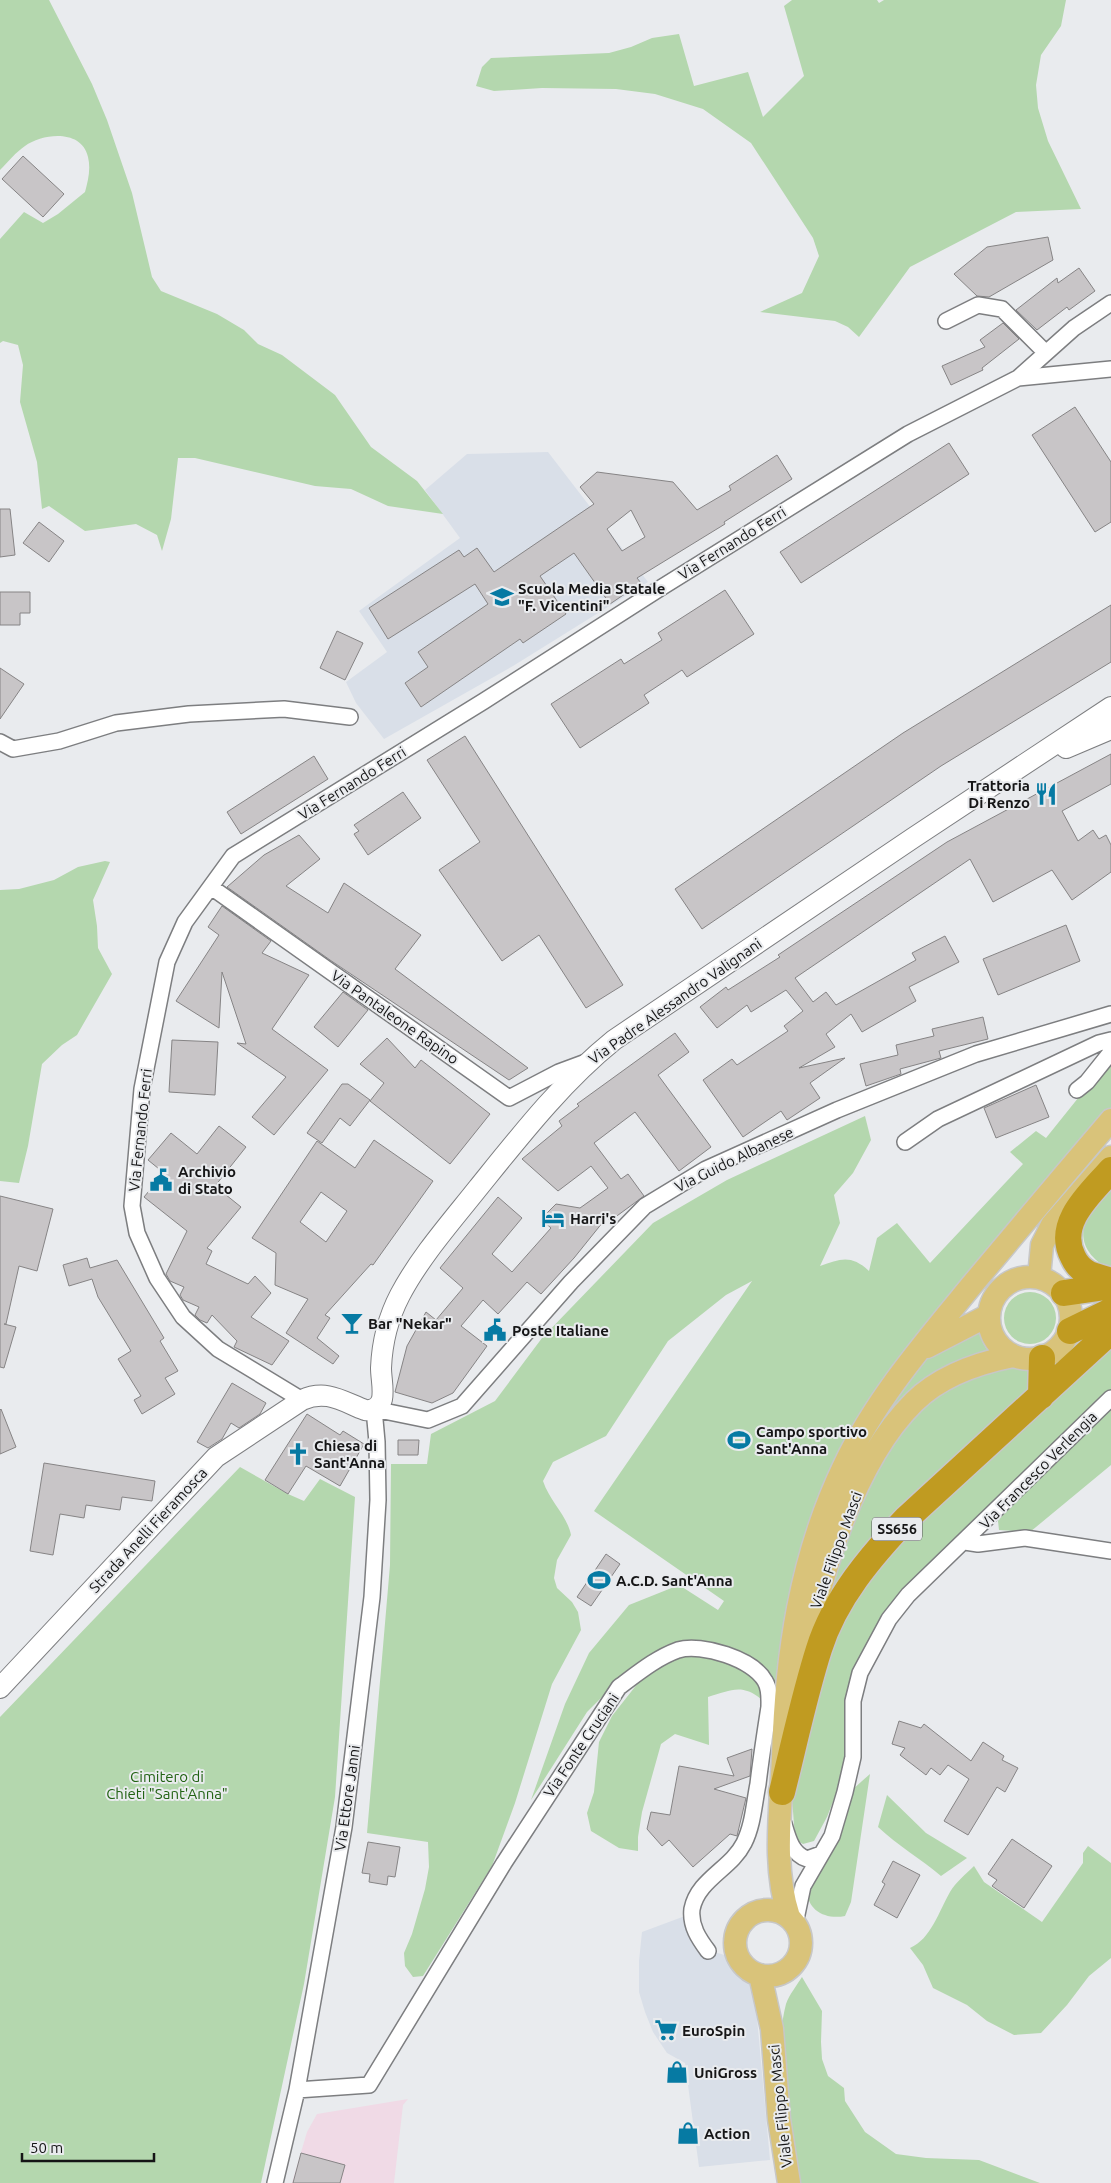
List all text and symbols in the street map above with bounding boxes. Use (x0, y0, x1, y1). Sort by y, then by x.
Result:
street label: Via Fernando Ferri (675, 503, 789, 583)
place label: Scuola Media Statale "F. Vicentini" (518, 580, 665, 614)
school or university icon: Scuola Media Statale "F. Vicentini" (489, 584, 515, 610)
street label: Via Fernando Ferri (295, 743, 409, 823)
place label: Trattoria Di Renzo (968, 777, 1030, 811)
restaurant icon: Trattoria Di Renzo (1033, 781, 1059, 807)
street label: Via Padre Alessandro Valignani (585, 935, 765, 1067)
street label: Via Pantaleone Rapino (328, 967, 462, 1067)
street label: Via Fernando Ferri (125, 1068, 155, 1192)
street label: Via Guido Albanese (672, 1123, 796, 1195)
place label: Archivio di Stato (178, 1163, 236, 1197)
public building icon: Archivio di Stato (148, 1167, 174, 1193)
hotel icon: Harri's (540, 1205, 566, 1231)
place label: Harri's (570, 1210, 616, 1227)
bar icon: Bar "Nekar" (339, 1310, 365, 1336)
place label: Bar "Nekar" (368, 1315, 452, 1332)
public building icon: Poste Italiane (482, 1317, 508, 1343)
place label: Poste Italiane (512, 1322, 609, 1339)
street label: Via Francesco Verlengia (976, 1408, 1100, 1532)
place label: Campo sportivo Sant'Anna (756, 1423, 867, 1457)
sports icon: Campo sportivo Sant'Anna (726, 1427, 752, 1453)
place label: Chiesa di Sant'Anna (314, 1437, 385, 1471)
church icon: Chiesa di Sant'Anna (285, 1441, 311, 1467)
street label: Strada Anelli Fieramosca (86, 1464, 210, 1596)
street label: Viale Filippo Masci (807, 1489, 865, 1611)
road number: SS656 (872, 1518, 922, 1540)
sports icon: A.C.D. Sant'Anna (586, 1567, 612, 1593)
place label: A.C.D. Sant'Anna (616, 1572, 733, 1589)
street label: Via Fonte Cruciani (540, 1690, 622, 1800)
street label: Via Ettore Janni (331, 1744, 363, 1852)
park label: Cimitero di Chieti "Sant'Anna" (106, 1768, 228, 1802)
supermarket icon: EuroSpin (653, 2017, 679, 2043)
place label: EuroSpin (682, 2022, 745, 2039)
street label: Viale Filippo Masci (765, 2044, 795, 2168)
shop icon: UniGross (664, 2059, 690, 2085)
place label: UniGross (694, 2064, 757, 2081)
shop icon: Action (675, 2120, 701, 2146)
place label: Action (704, 2125, 750, 2142)
scale bar (22, 2130, 155, 2162)
text: 50 m (30, 2139, 63, 2156)

